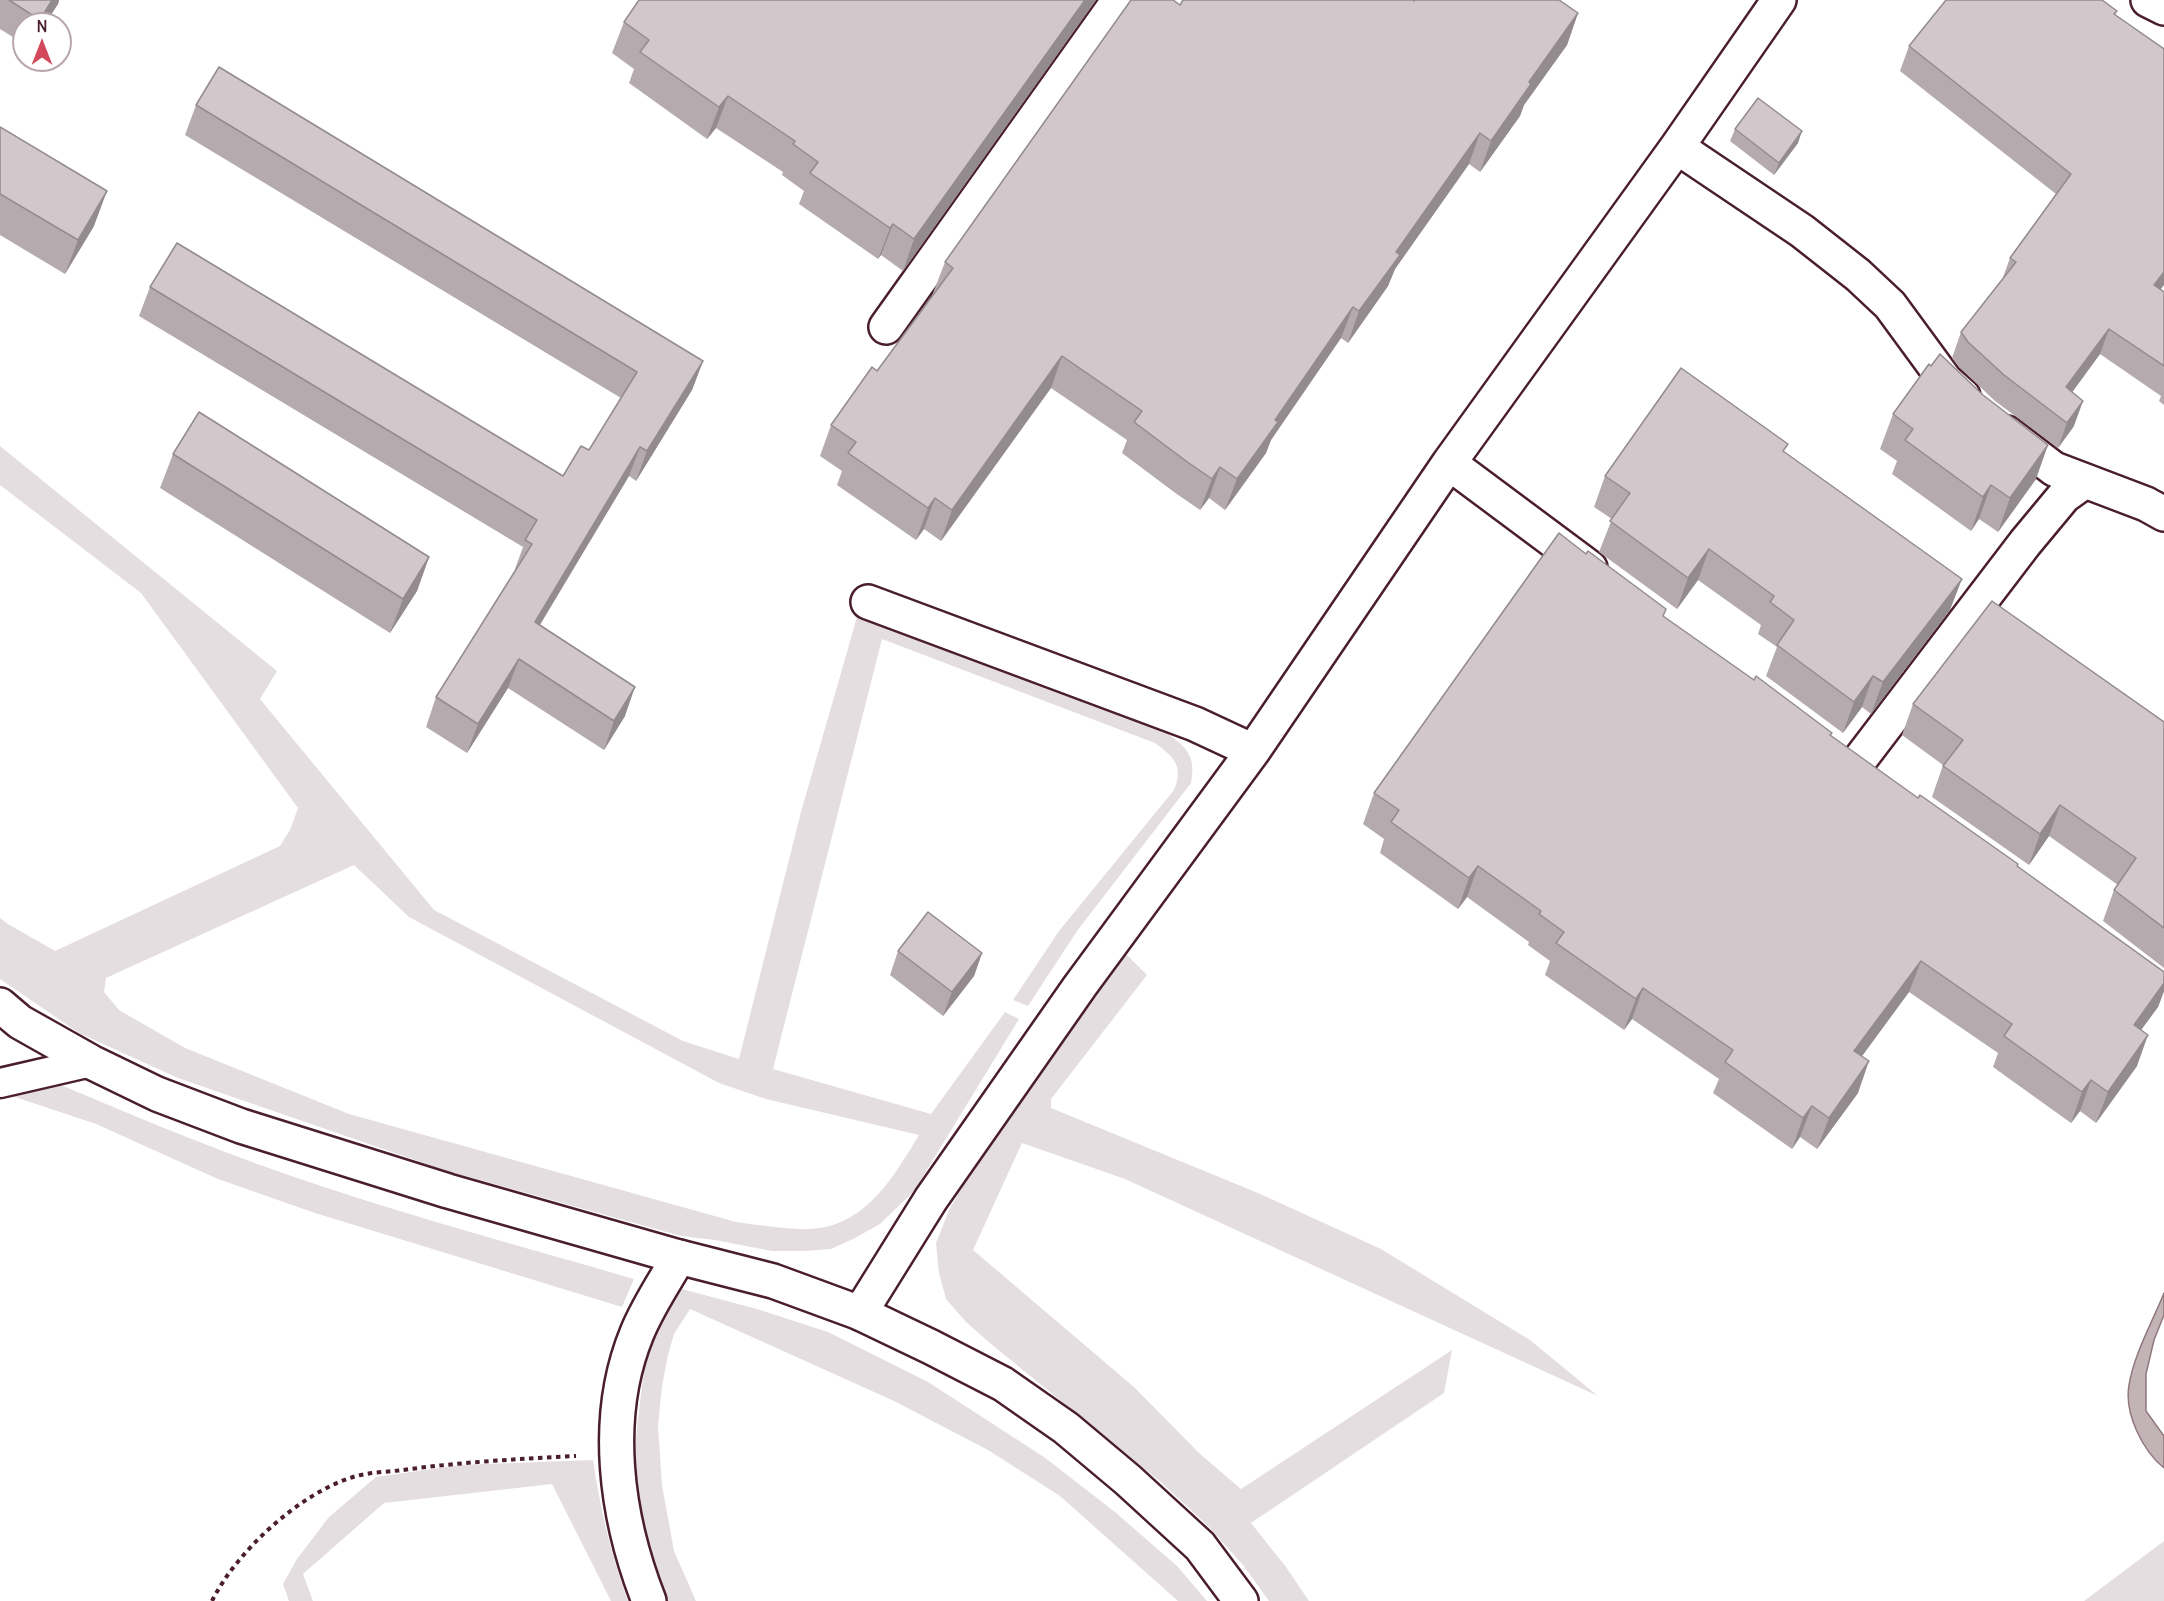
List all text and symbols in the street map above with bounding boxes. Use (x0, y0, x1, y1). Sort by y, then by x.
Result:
north arrow (12, 12, 72, 72)
text: N (36, 16, 48, 36)

